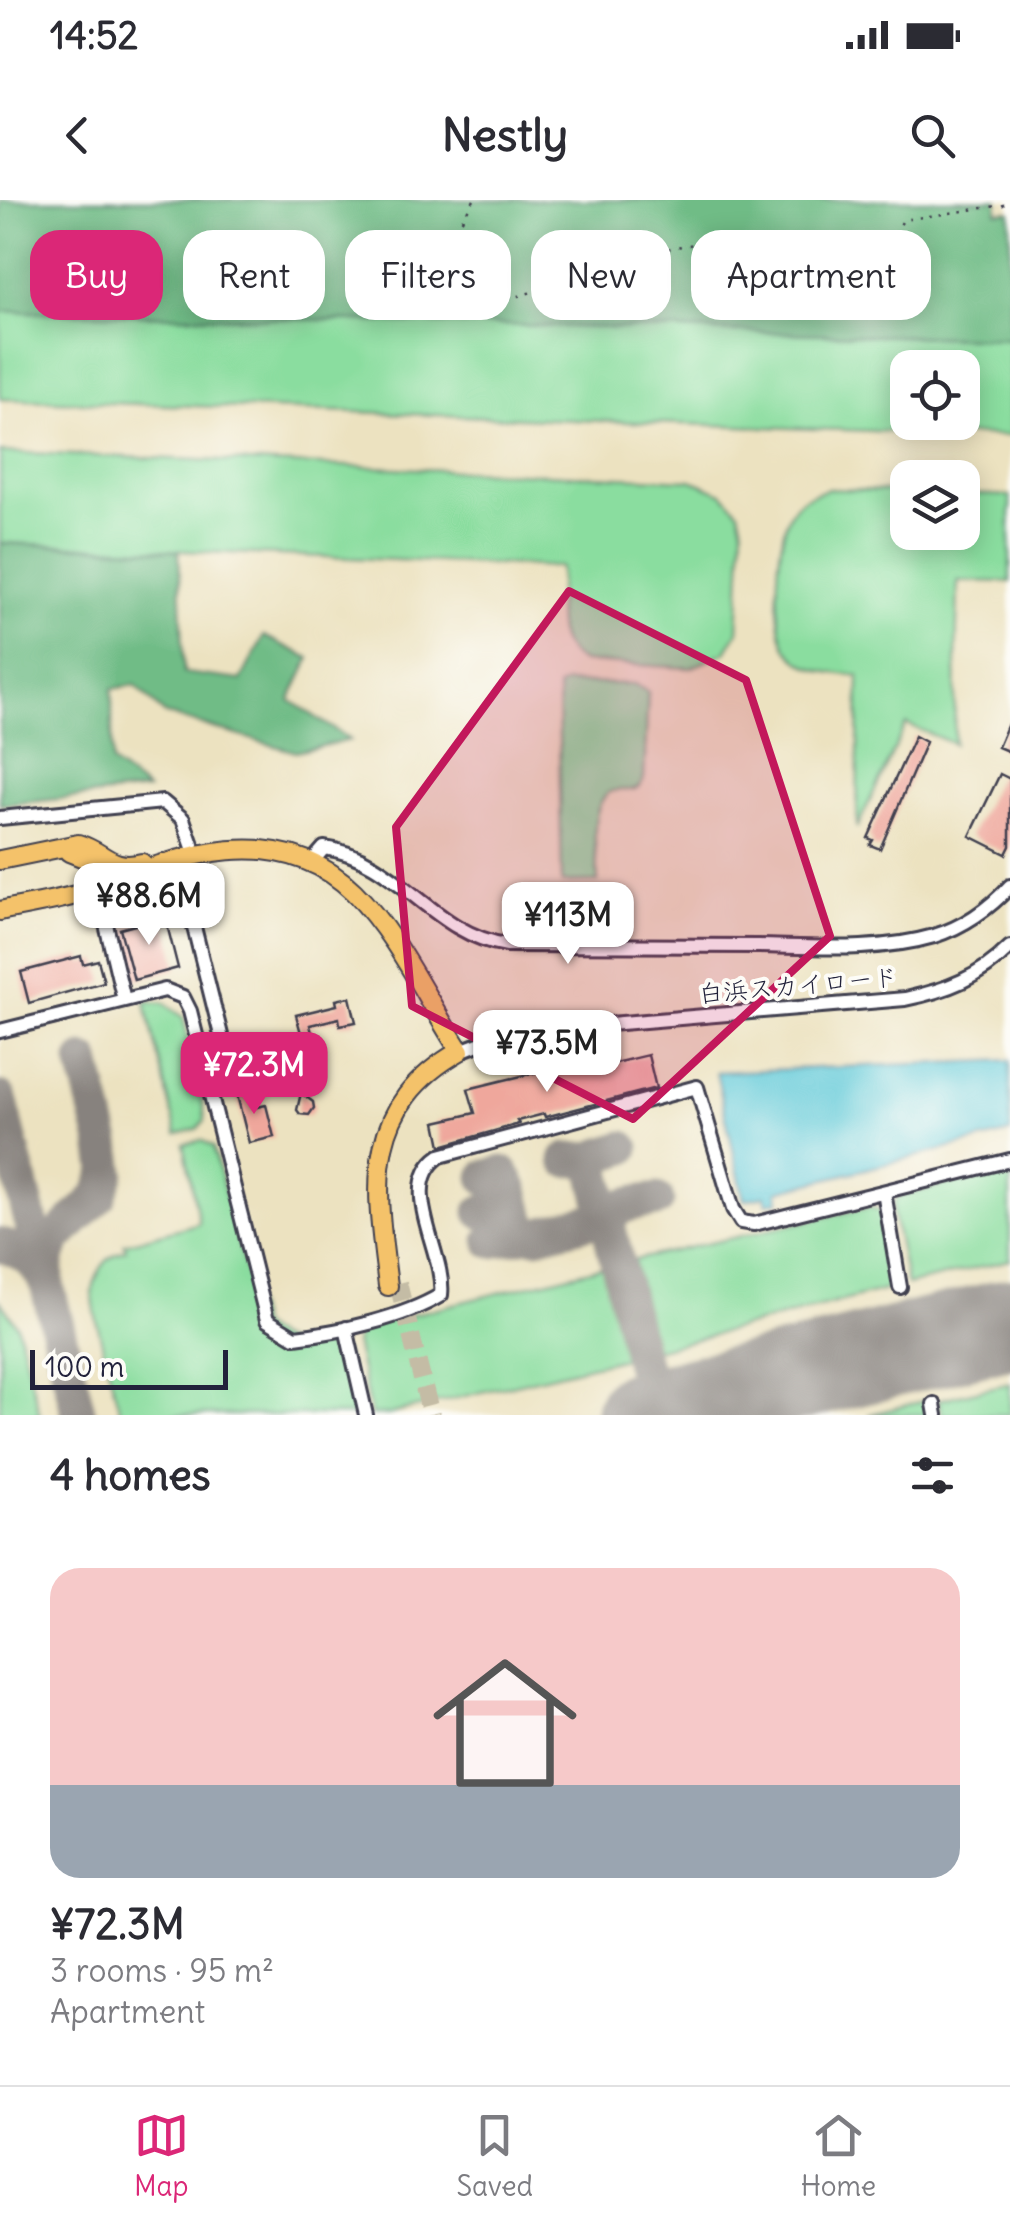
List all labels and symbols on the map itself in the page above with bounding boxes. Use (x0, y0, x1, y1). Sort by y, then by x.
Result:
pin: ¥88.6M (68, 863, 230, 948)
pin: ¥113M (498, 882, 638, 967)
street label: 白浜スカイロード (697, 960, 899, 1010)
pin: ¥73.5M (466, 1010, 628, 1095)
pin: ¥72.3M (173, 1032, 335, 1117)
scale bar (30, 1345, 228, 1390)

